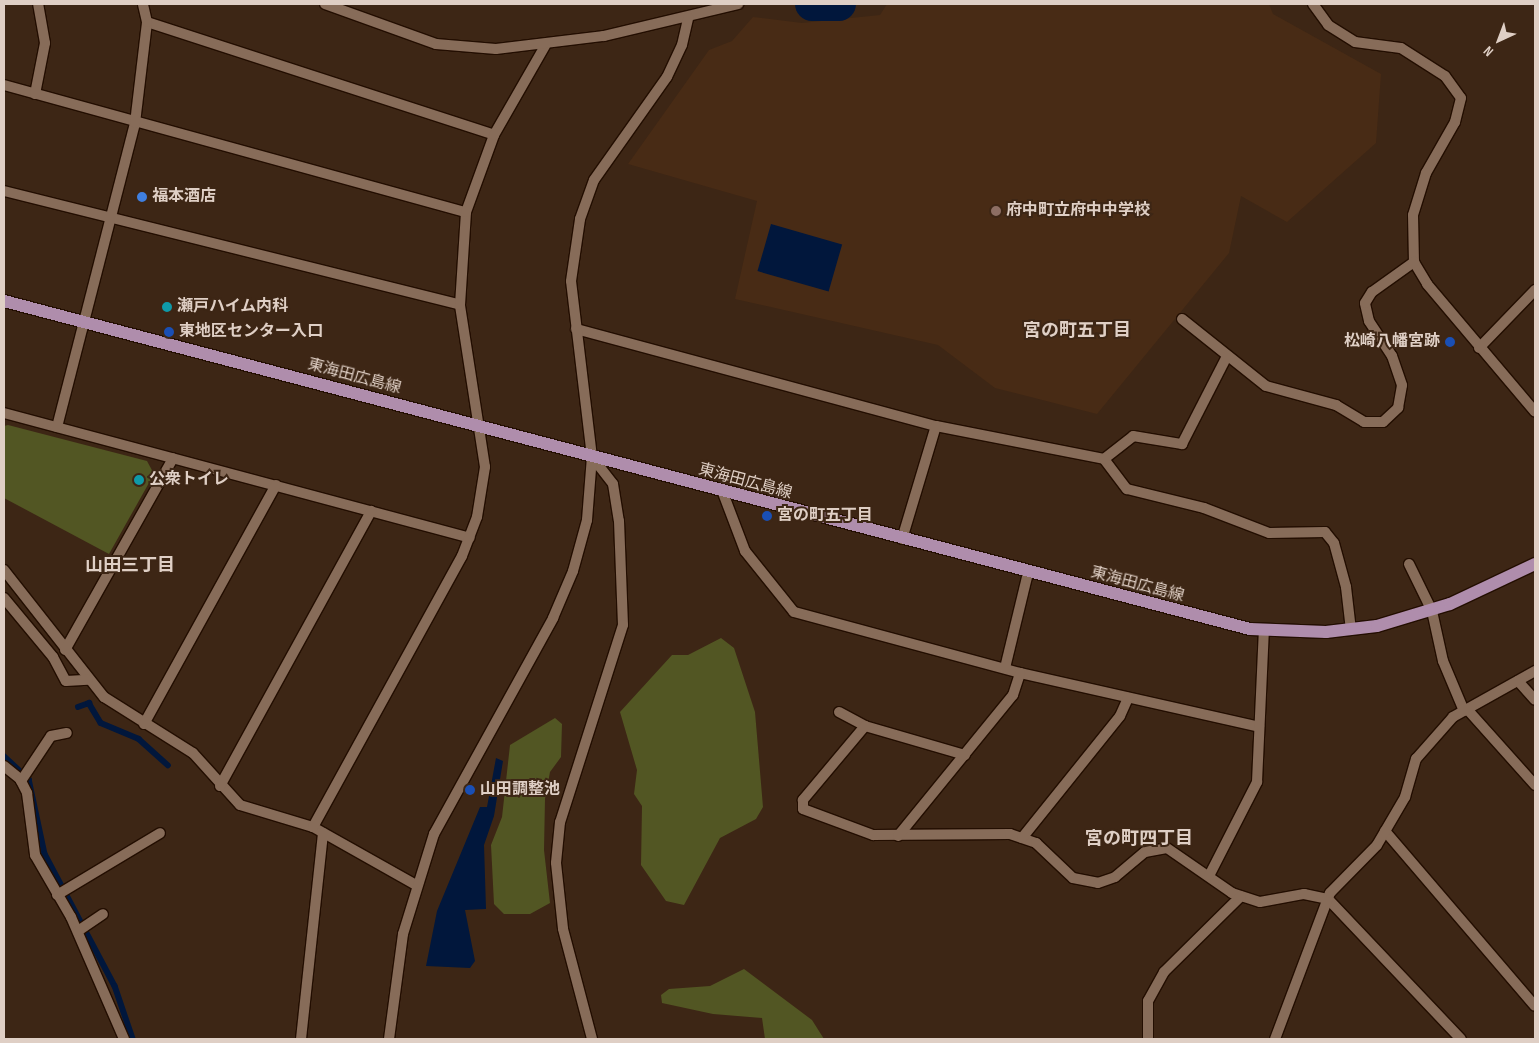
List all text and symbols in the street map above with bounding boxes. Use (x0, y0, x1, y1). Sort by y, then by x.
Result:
north arrow (1474, 15, 1524, 65)
text: N (1480, 43, 1497, 60)
place label: 福本酒店 (152, 187, 216, 207)
marker: 福本酒店 (136, 191, 148, 203)
place label: 府中町立府中中学校 (1006, 201, 1150, 221)
marker: 府中町立府中中学校 (990, 205, 1002, 217)
place label: 瀬戸ハイム内科 (177, 297, 289, 317)
marker: 瀬戸ハイム内科 (161, 301, 173, 313)
district label: 宮の町五丁目 (1023, 320, 1131, 342)
place label: 東地区センター入口 (179, 322, 323, 342)
marker: 東地区センター入口 (163, 326, 175, 338)
place label: 松崎八幡宮跡 (1344, 332, 1440, 352)
marker: 松崎八幡宮跡 (1444, 336, 1456, 348)
street label: 東海田広島線 (305, 355, 403, 399)
street label: 東海田広島線 (696, 460, 794, 504)
place label: 公衆トイレ (149, 470, 229, 490)
marker: 公衆トイレ (133, 474, 145, 486)
place label: 宮の町五丁目 (777, 506, 873, 526)
marker: 宮の町五丁目 (761, 510, 773, 522)
district label: 山田三丁目 (85, 555, 175, 577)
street label: 東海田広島線 (1088, 563, 1186, 607)
place label: 山田調整池 (480, 780, 560, 800)
marker: 山田調整池 (464, 784, 476, 796)
district label: 宮の町四丁目 (1085, 828, 1193, 850)

